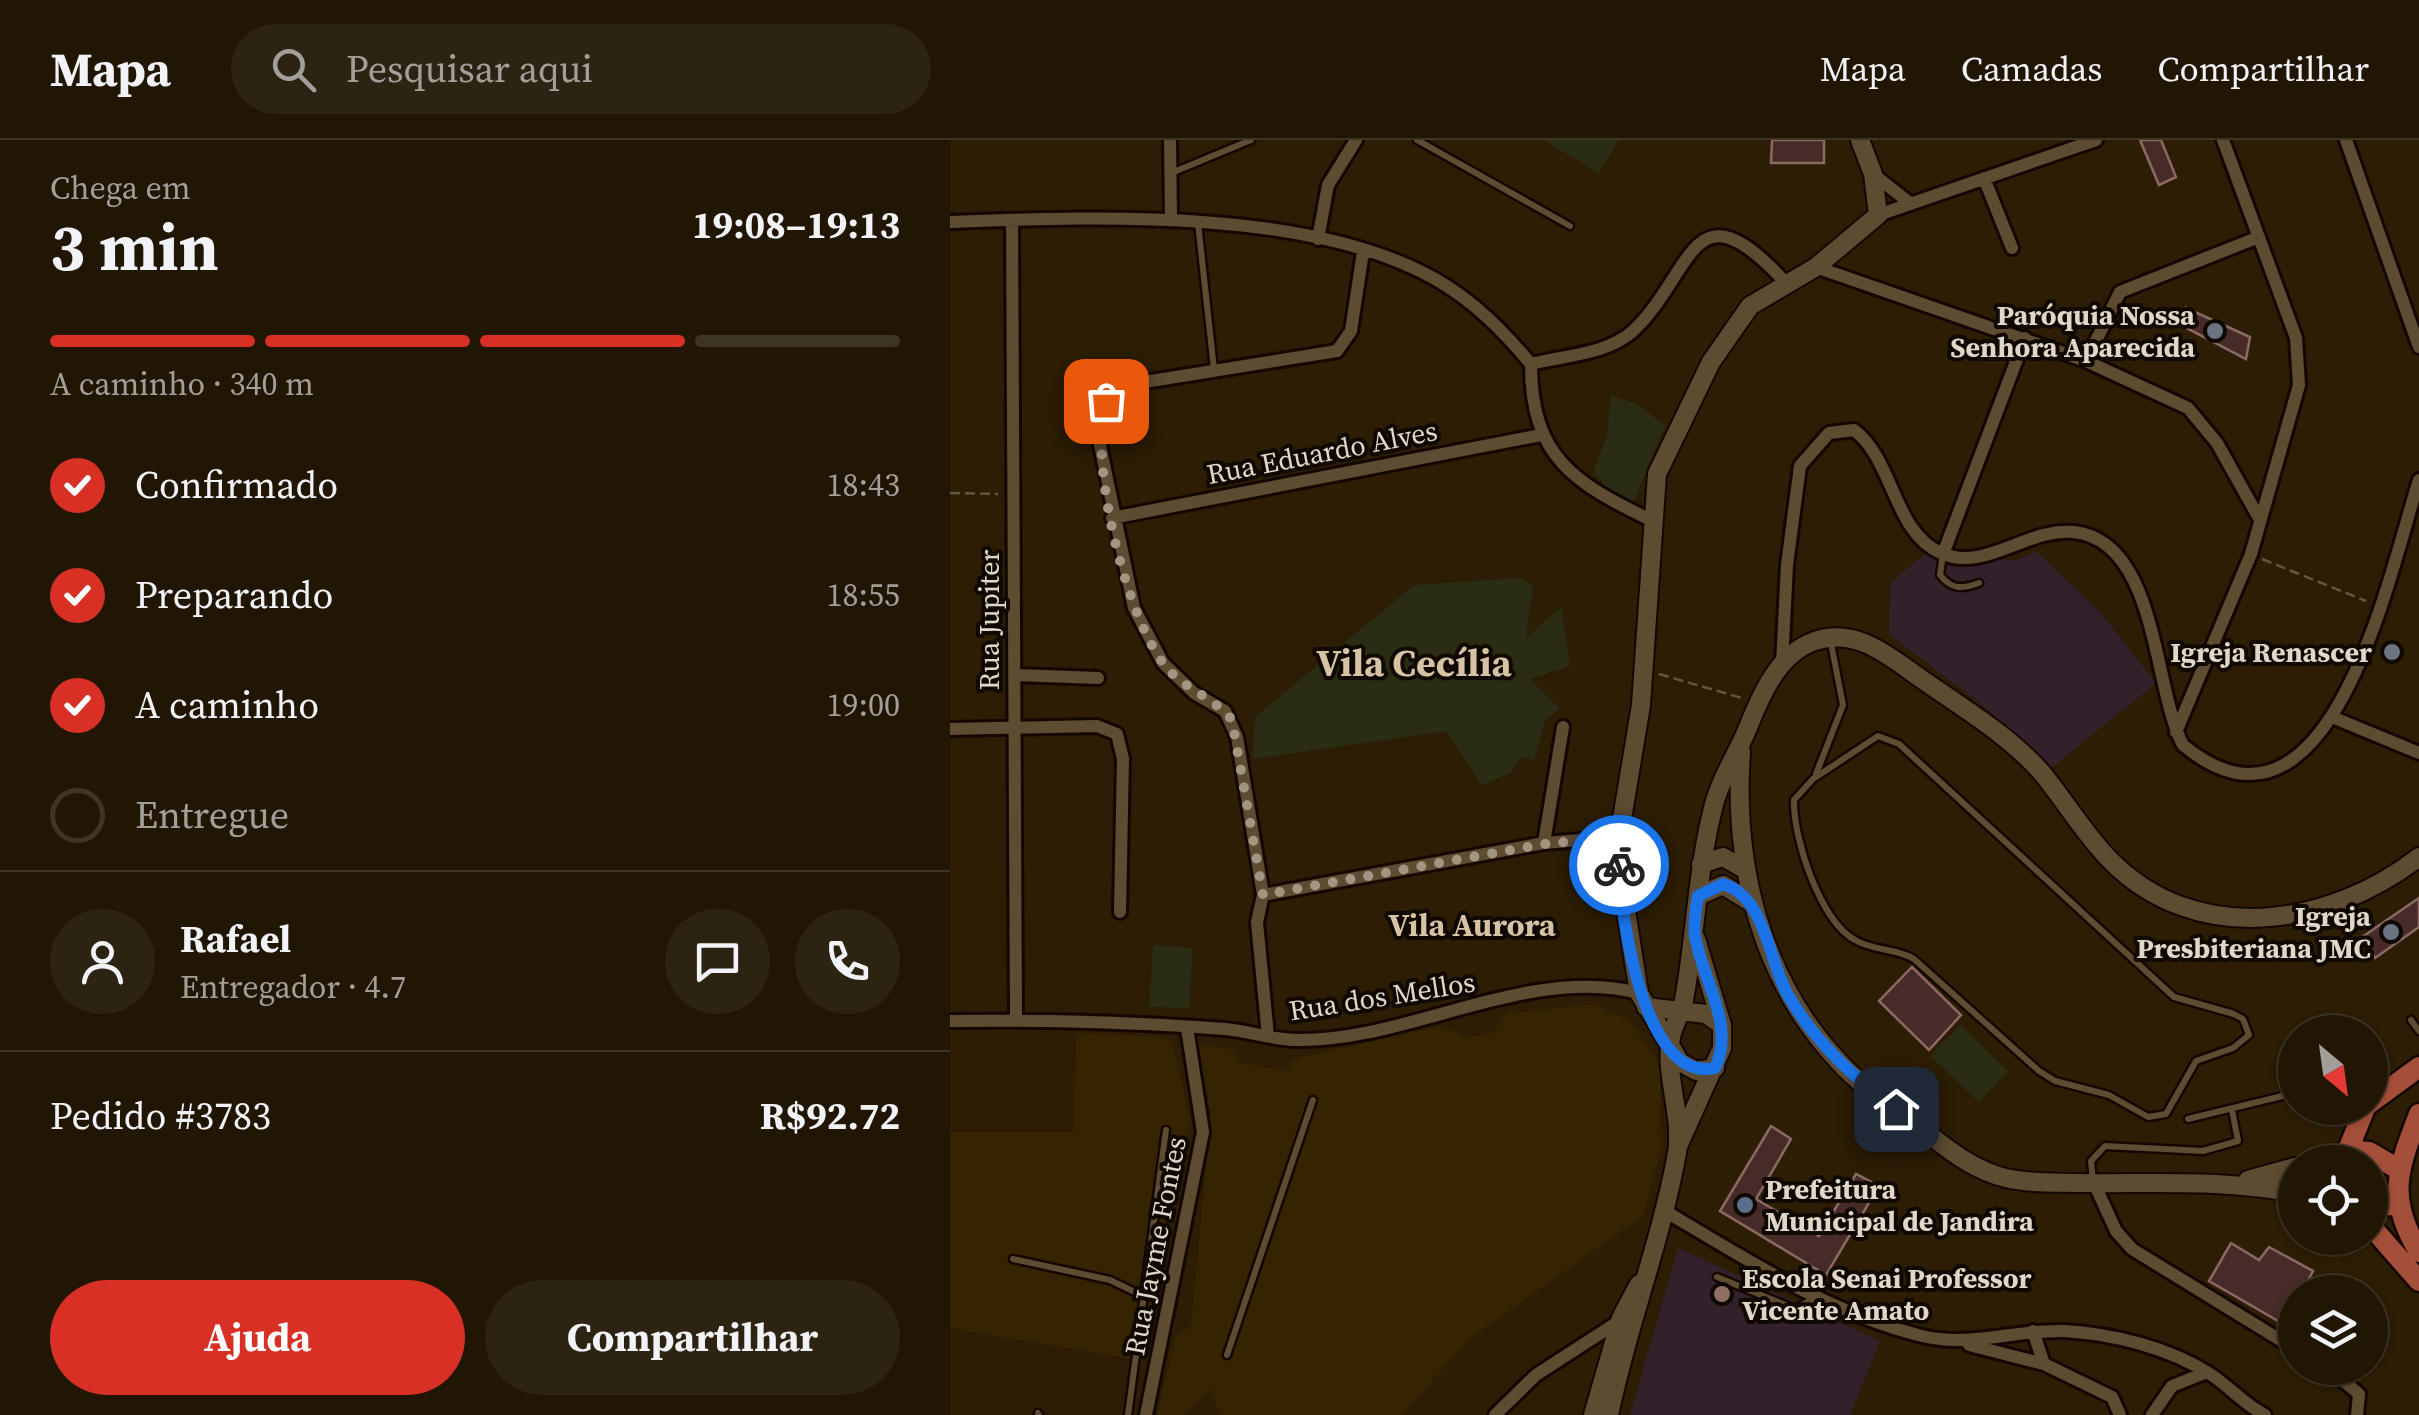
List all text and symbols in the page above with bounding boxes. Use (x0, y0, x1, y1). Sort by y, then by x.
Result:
search box (231, 24, 931, 114)
text: Mapa (50, 36, 171, 102)
icon: search (266, 42, 321, 97)
text: Pesquisar aqui (346, 43, 593, 95)
text: Mapa (1820, 45, 1906, 93)
text: Camadas (1961, 45, 2102, 93)
text: Compartilhar (2157, 45, 2369, 93)
text: Chega em (50, 166, 191, 210)
text: 19:08–19:13 (692, 199, 900, 251)
text: 3 min (50, 203, 219, 292)
place label: Paróquia Nossa Senhora Aparecida (1950, 296, 2195, 366)
marker: Paróquia Nossa Senhora Aparecida (2204, 320, 2226, 342)
pin (1064, 359, 1149, 444)
text: A caminho · 340 m (50, 362, 314, 406)
icon: bag (1079, 374, 1134, 429)
street label: Rua Eduardo Alves (1204, 411, 1440, 493)
icon: check (50, 458, 105, 513)
text: Confirmado (135, 459, 338, 511)
text: 18:43 (826, 463, 900, 507)
street label: Rua Jupiter (970, 550, 1008, 690)
icon: check (50, 568, 105, 623)
text: Preparando (135, 569, 333, 621)
text: 18:55 (826, 573, 900, 617)
place label: Igreja Renascer (2170, 633, 2372, 671)
district label: Vila Cecília (1316, 637, 1512, 689)
marker: Igreja Renascer (2381, 641, 2403, 663)
icon: check (50, 678, 105, 733)
text: A caminho (135, 679, 319, 731)
text: 19:00 (826, 683, 900, 727)
text: Entregue (135, 789, 289, 841)
courier (1569, 815, 1669, 915)
icon: bike (1592, 838, 1647, 893)
place label: Igreja Presbiteriana JMC (2137, 897, 2371, 967)
district label: Vila Aurora (1388, 903, 1557, 947)
button: person (50, 909, 155, 1014)
button: chat (665, 909, 770, 1014)
button: phone (795, 909, 900, 1014)
text: Rafael (180, 913, 291, 965)
marker: Igreja Presbiteriana JMC (2380, 921, 2402, 943)
street label: Rua dos Mellos (1286, 963, 1478, 1029)
text: Entregador · 4.7 (180, 965, 406, 1009)
north arrow (2278, 1015, 2388, 1125)
map controls (2278, 1015, 2388, 1385)
pin (1854, 1067, 1939, 1152)
icon: home (1869, 1082, 1924, 1137)
text: Pedido #3783 (50, 1090, 271, 1142)
text: R$92.72 (760, 1090, 900, 1142)
street label: Rua Jayme Fontes (1115, 1133, 1195, 1359)
button: locate (2278, 1145, 2388, 1255)
place label: Prefeitura Municipal de Jandira (1765, 1170, 2034, 1240)
marker: Prefeitura Municipal de Jandira (1734, 1194, 1756, 1216)
place label: Escola Senai Professor Vicente Amato (1742, 1259, 2032, 1329)
button: layers (2278, 1275, 2388, 1385)
button: Ajuda (50, 1280, 465, 1395)
button: Compartilhar (485, 1280, 900, 1395)
marker: Escola Senai Professor Vicente Amato (1711, 1283, 1733, 1305)

